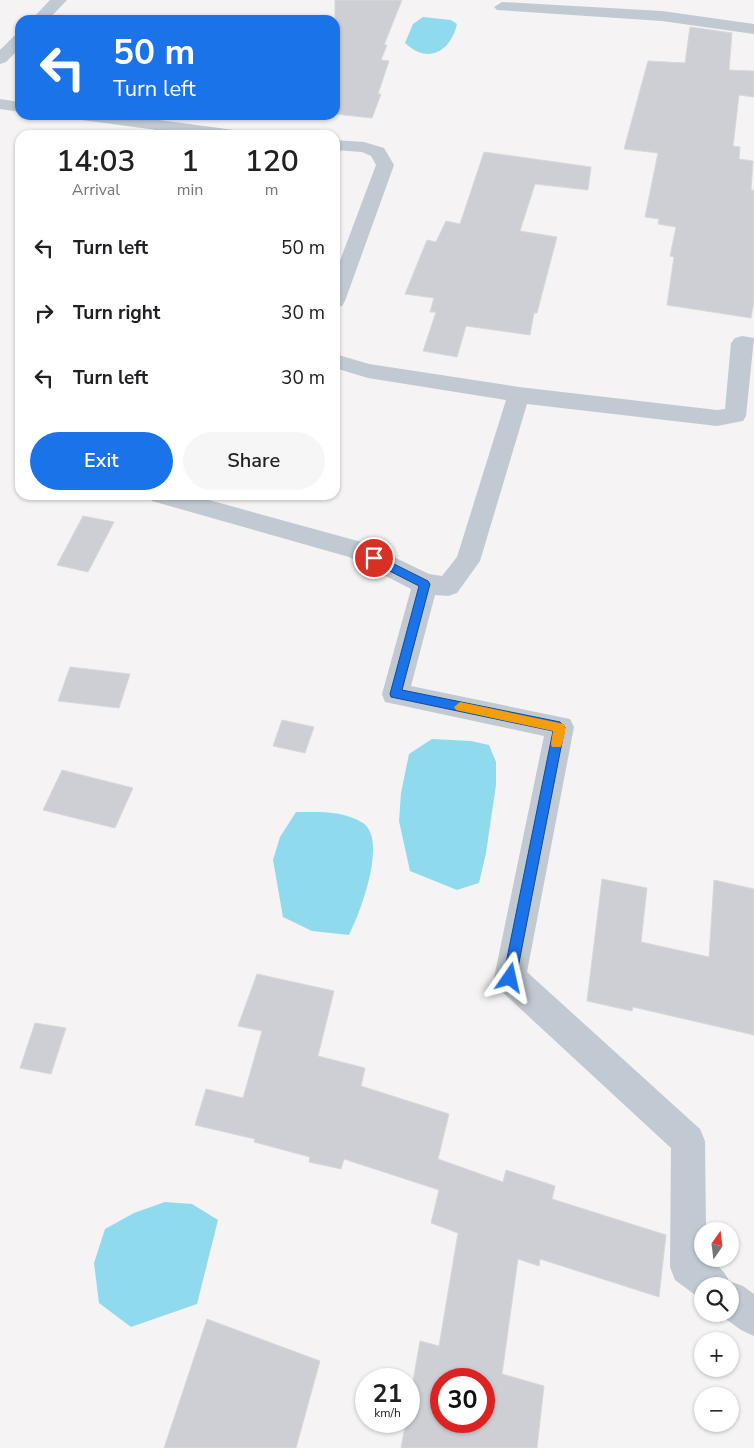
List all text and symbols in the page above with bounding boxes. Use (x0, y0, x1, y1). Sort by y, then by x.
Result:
text: 50 m (113, 29, 195, 76)
icon: left (30, 35, 95, 100)
text: Turn left (113, 74, 196, 104)
text: 14:03 (56, 141, 135, 182)
text: 1 (181, 141, 199, 182)
text: 120 (245, 141, 299, 182)
text: Arrival (72, 179, 120, 201)
text: min (177, 179, 203, 201)
text: m (265, 179, 279, 201)
icon: left (30, 234, 58, 262)
text: Turn left (73, 235, 148, 261)
text: 50 m (281, 235, 325, 261)
icon: right (30, 299, 58, 327)
text: Turn right (73, 300, 160, 326)
text: 30 m (281, 300, 325, 326)
icon: left (30, 364, 58, 392)
text: Turn left (73, 365, 148, 391)
text: 30 m (281, 365, 325, 391)
button: Exit (30, 432, 173, 490)
button: Share (183, 432, 325, 490)
pin (353, 537, 395, 579)
icon: arrive (360, 544, 388, 572)
position arrow (483, 951, 535, 1003)
north arrow (694, 1222, 739, 1268)
map controls (694, 1222, 739, 1432)
button: search (694, 1277, 739, 1322)
button: + (694, 1332, 739, 1377)
speed limit sign: 30 (430, 1368, 495, 1433)
text: 21 (372, 1377, 403, 1411)
button: − (694, 1387, 739, 1432)
text: km/h (374, 1405, 401, 1421)

